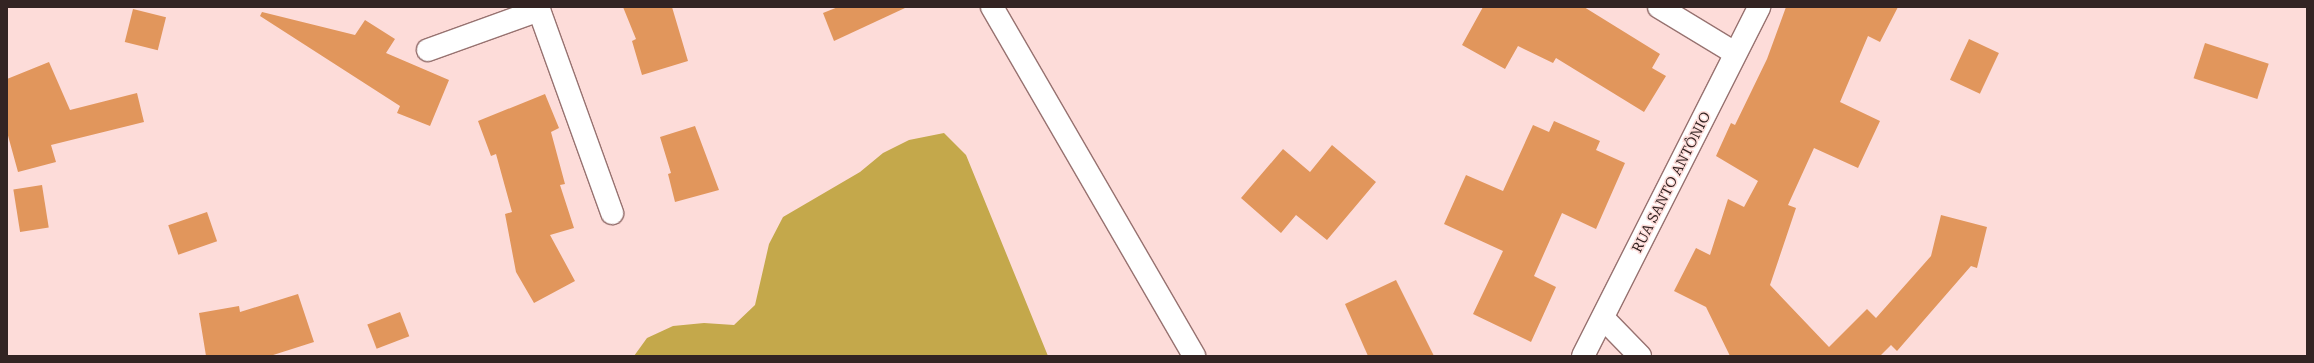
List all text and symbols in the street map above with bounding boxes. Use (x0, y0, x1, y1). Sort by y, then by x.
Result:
street label: RUA SANTO ANTÔNIO (1628, 109, 1714, 255)

